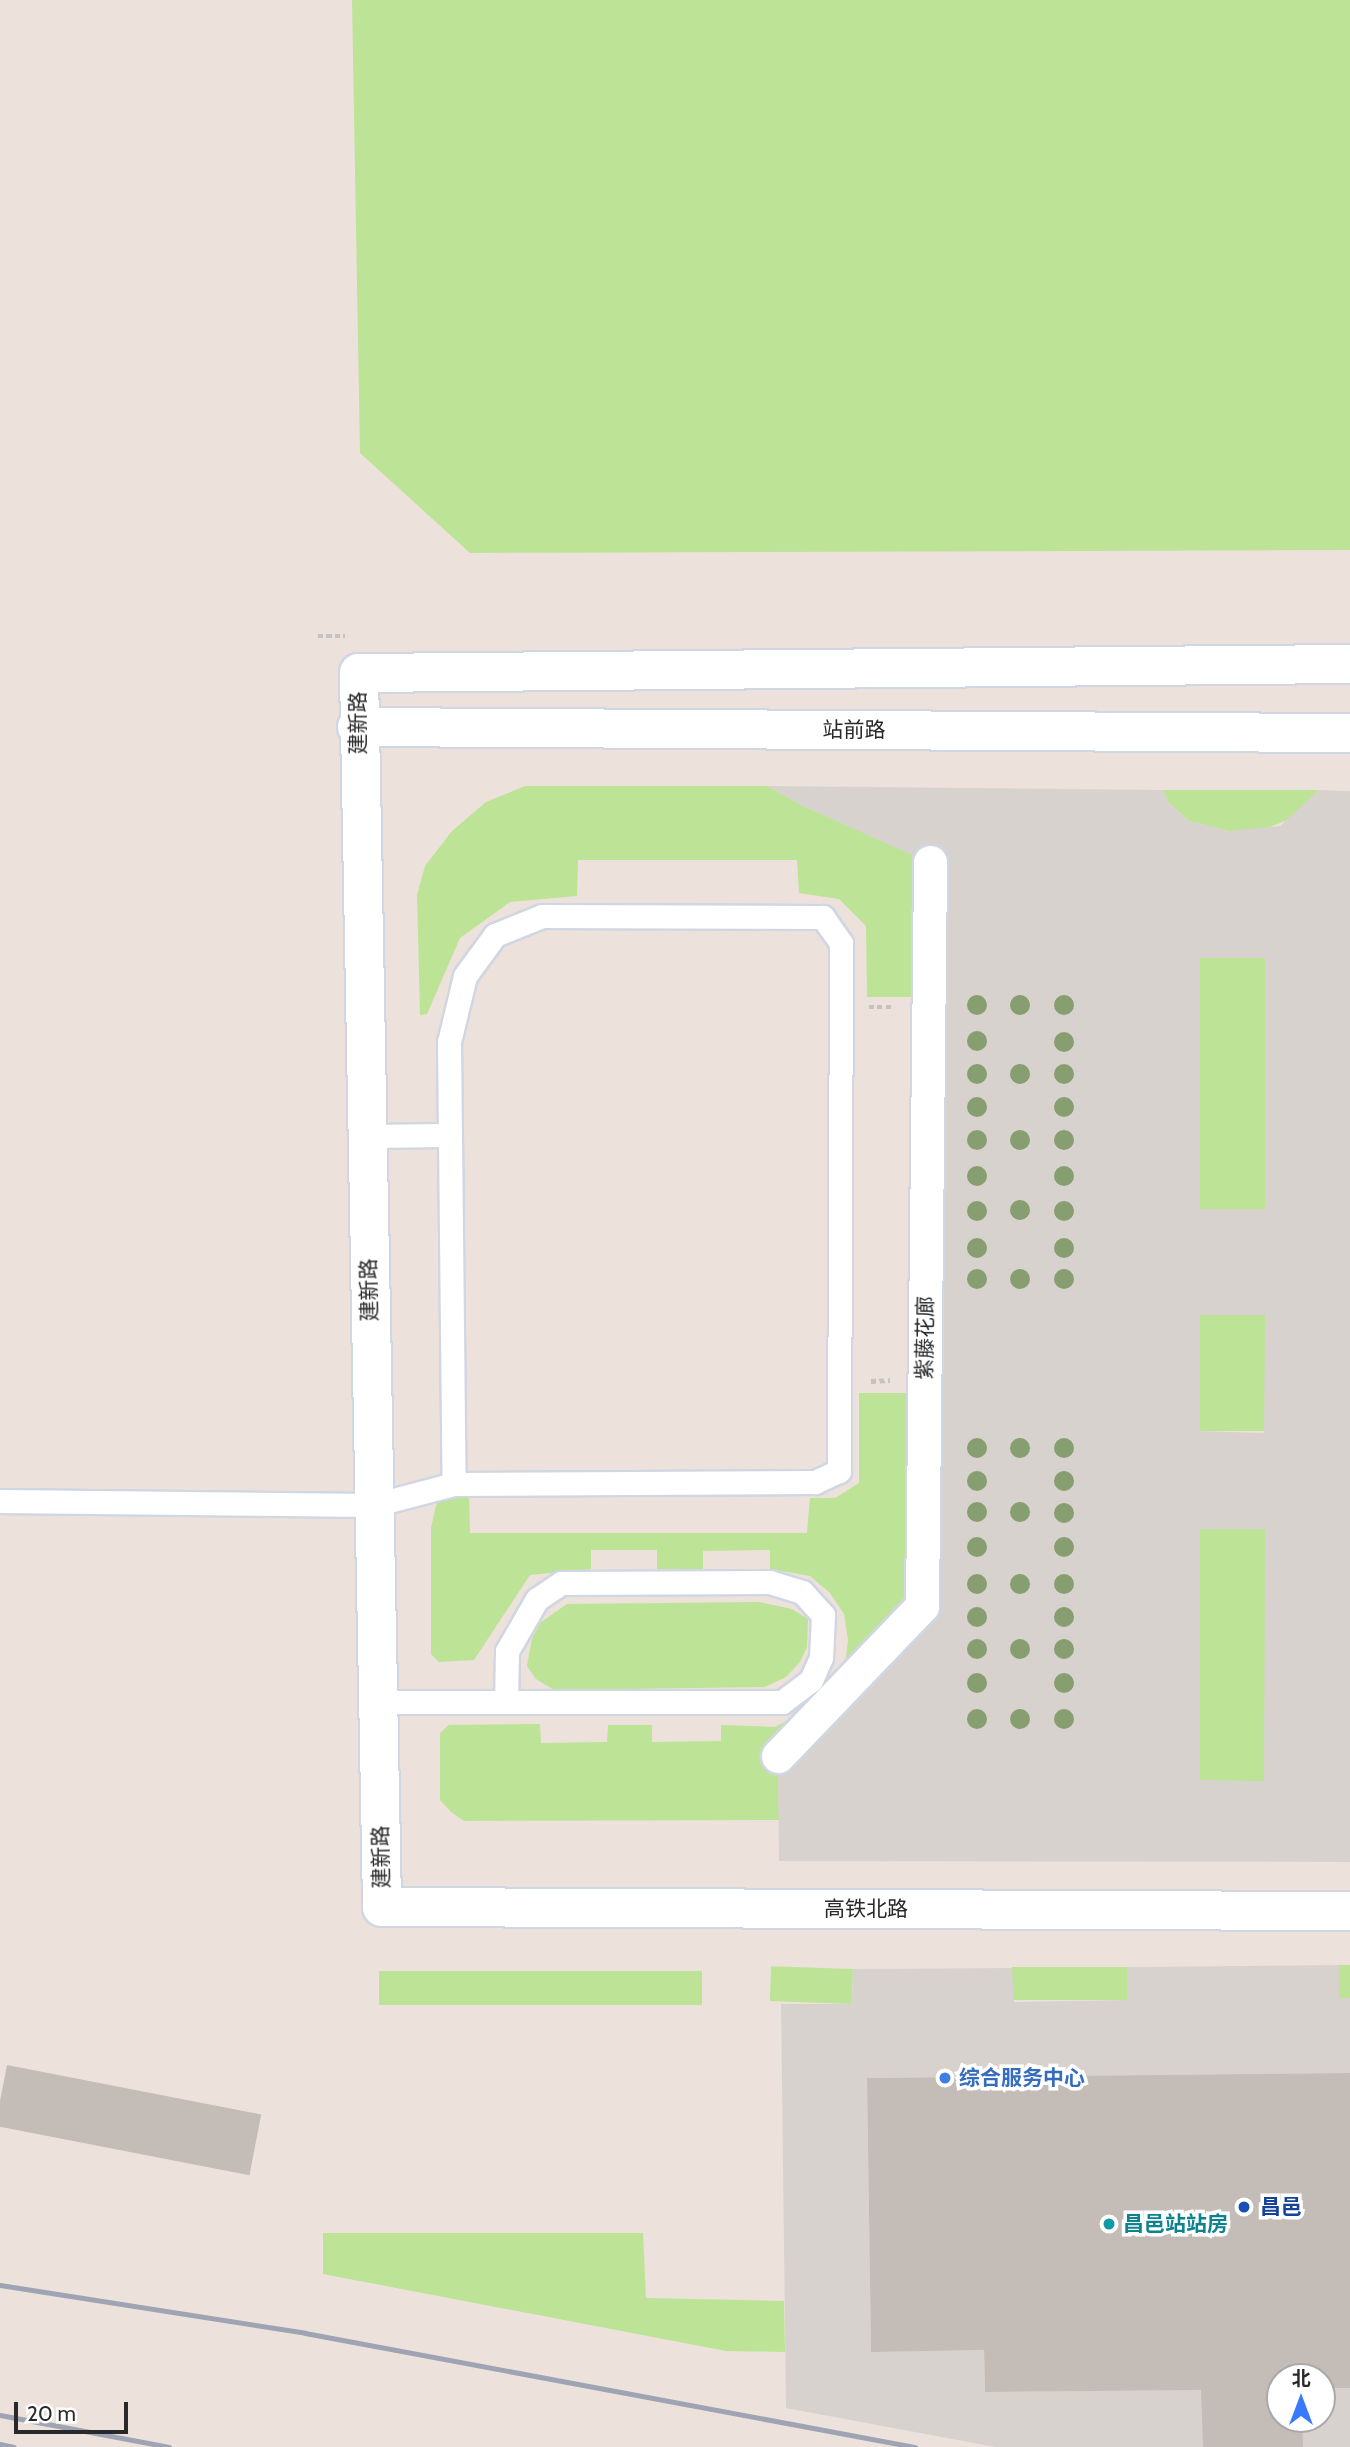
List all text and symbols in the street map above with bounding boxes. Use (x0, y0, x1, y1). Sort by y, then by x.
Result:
street label: 建新路 (345, 692, 371, 754)
street label: 站前路 (823, 717, 885, 743)
street label: 建新路 (356, 1258, 382, 1322)
street label: 紫藤花廊 (912, 1296, 938, 1380)
street label: 建新路 (368, 1825, 394, 1889)
street label: 高铁北路 (824, 1896, 908, 1922)
place label: 综合服务中心 (959, 2065, 1085, 2091)
marker: 综合服务中心 (937, 2070, 953, 2086)
place label: 昌邑 (1260, 2194, 1302, 2220)
marker: 昌邑 (1234, 2197, 1254, 2217)
place label: 昌邑站站房 (1123, 2211, 1228, 2237)
marker: 昌邑站站房 (1101, 2216, 1117, 2232)
north arrow (1266, 2363, 1336, 2433)
text: 北 (1291, 2367, 1311, 2390)
scale bar (18, 2388, 131, 2432)
text: 20 m (27, 2401, 76, 2426)

